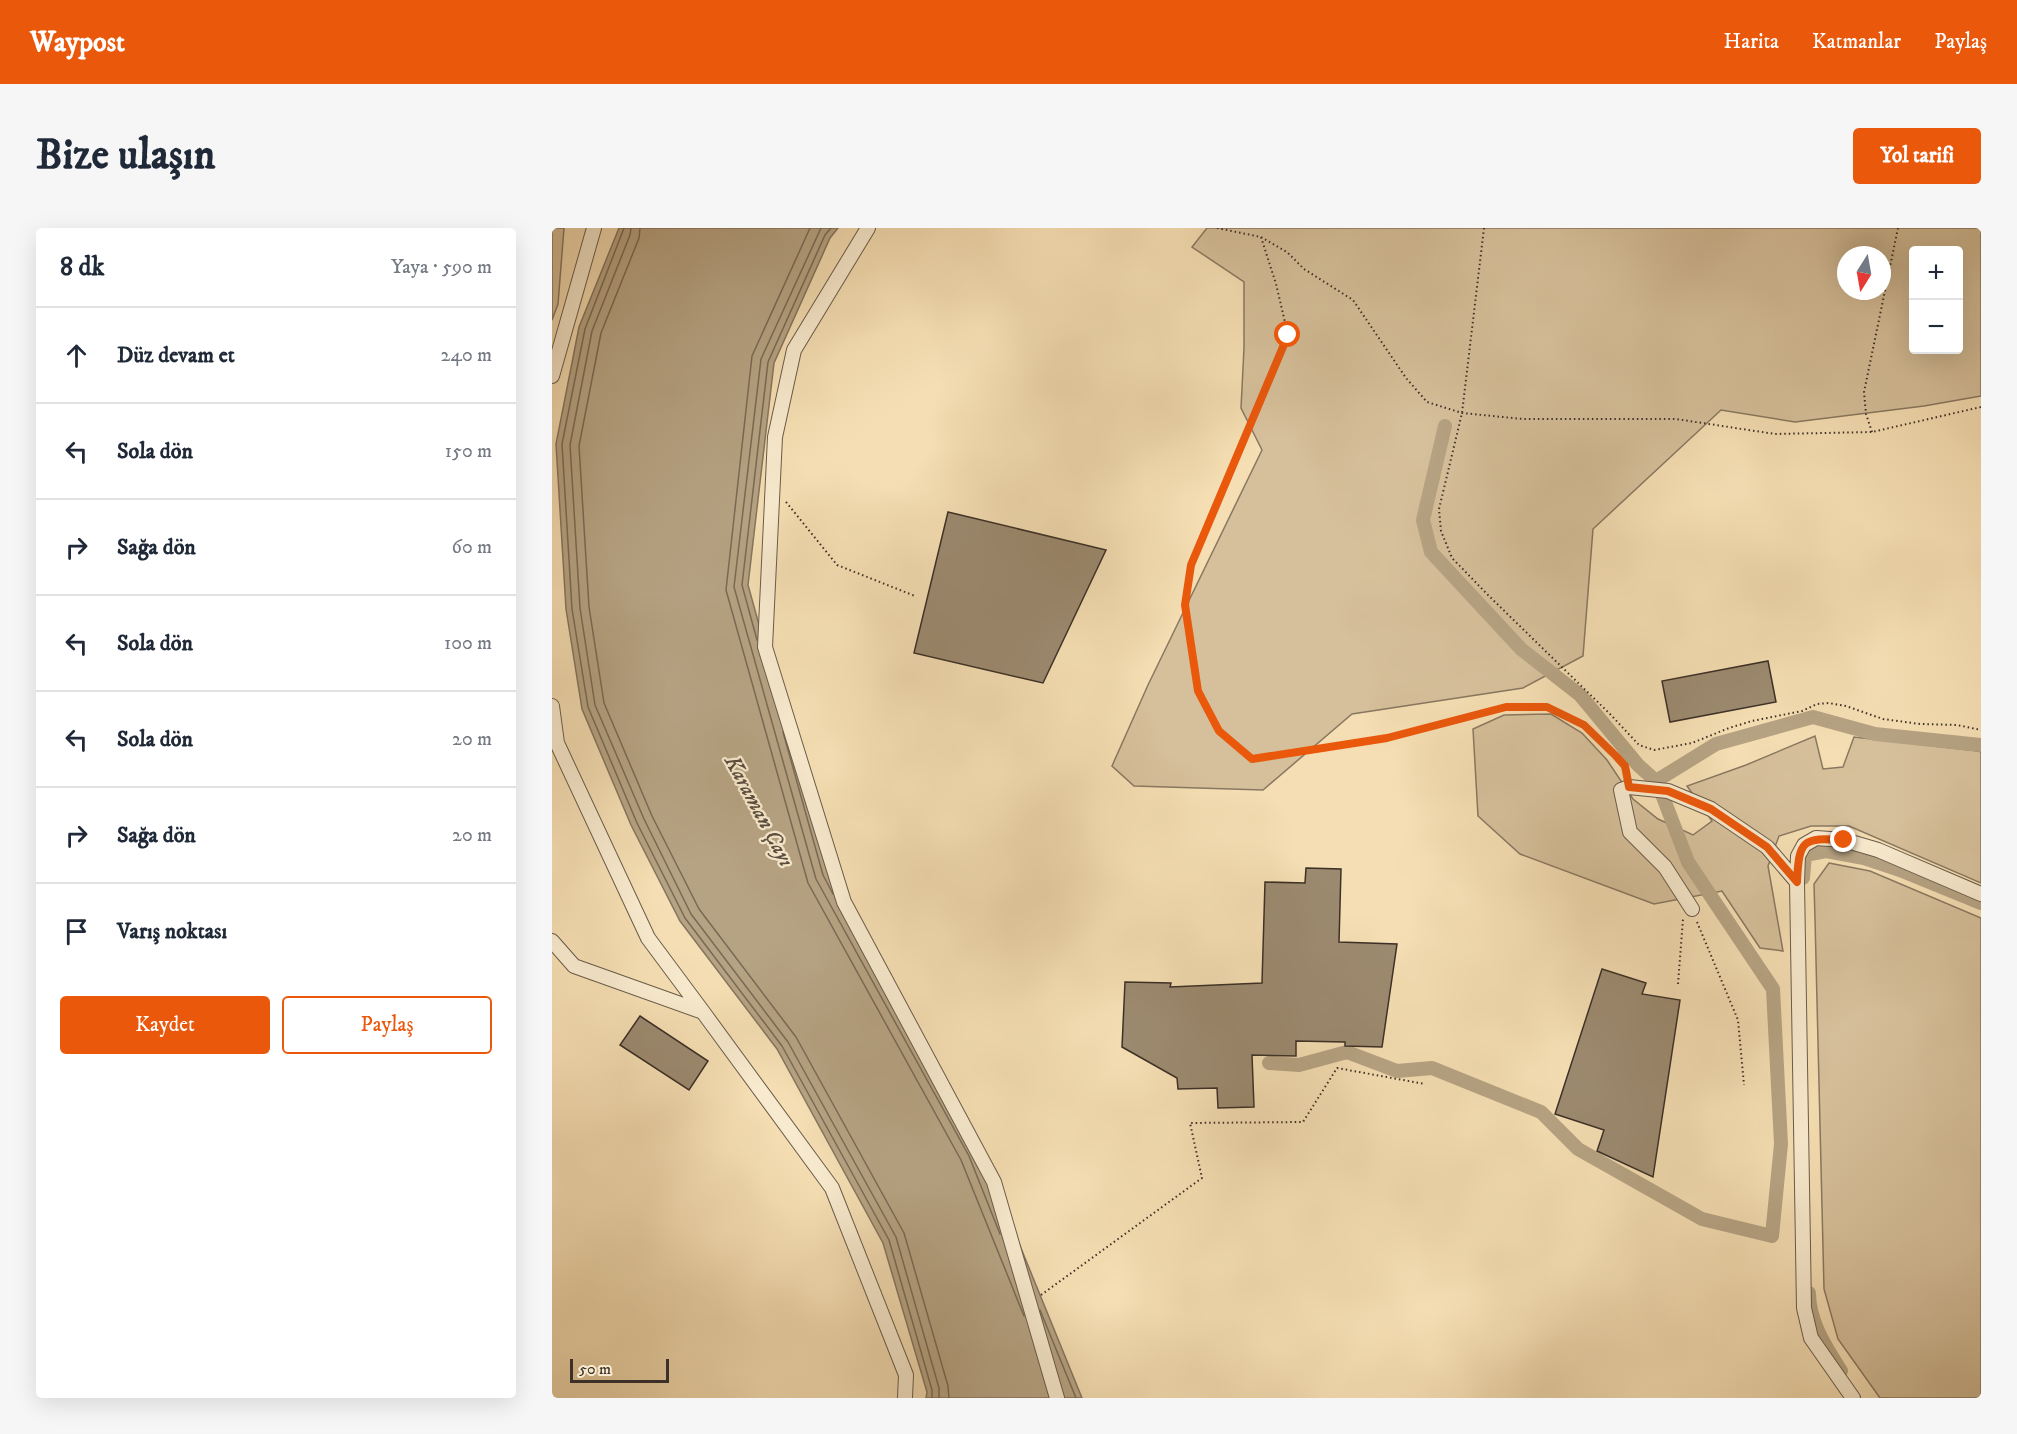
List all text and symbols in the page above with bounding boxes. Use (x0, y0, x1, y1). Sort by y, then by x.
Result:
text: Waypost (30, 25, 125, 60)
text: Harita (1724, 29, 1779, 55)
text: Katmanlar (1812, 29, 1901, 55)
text: Paylaş (1934, 29, 1987, 55)
button: Yol tarifi (1853, 128, 1981, 184)
text: Bize ulaşın (36, 130, 216, 182)
north arrow (1837, 246, 1891, 300)
map controls (1909, 246, 1963, 354)
button: + (1909, 246, 1963, 300)
text: 8 dk (60, 251, 104, 284)
text: Yaya · 590 m (391, 255, 492, 280)
button: − (1909, 300, 1963, 354)
route start (1274, 321, 1300, 347)
icon: ahead (60, 339, 93, 372)
text: Düz devam et (117, 342, 235, 369)
text: 240 m (441, 343, 492, 368)
icon: left (60, 435, 93, 468)
text: Sola dön (117, 438, 193, 465)
text: 150 m (445, 439, 492, 464)
icon: right (60, 531, 93, 564)
text: Sağa dön (117, 534, 196, 561)
text: 60 m (452, 535, 492, 560)
icon: left (60, 627, 93, 660)
text: Sola dön (117, 630, 193, 657)
text: 100 m (444, 631, 492, 656)
icon: left (60, 723, 93, 756)
text: Sola dön (117, 726, 193, 753)
text: 20 m (452, 727, 492, 752)
water label: Karaman Çayı (718, 750, 800, 872)
icon: right (60, 819, 93, 852)
text: Sağa dön (117, 822, 196, 849)
text: 20 m (452, 823, 492, 848)
route end (1830, 826, 1856, 852)
icon: arrive (60, 915, 93, 948)
text: Varış noktası (117, 918, 227, 945)
button: Kaydet (60, 996, 270, 1054)
button: Paylaş (282, 996, 492, 1054)
scale bar (570, 1356, 669, 1384)
text: 50 m (579, 1359, 611, 1379)

